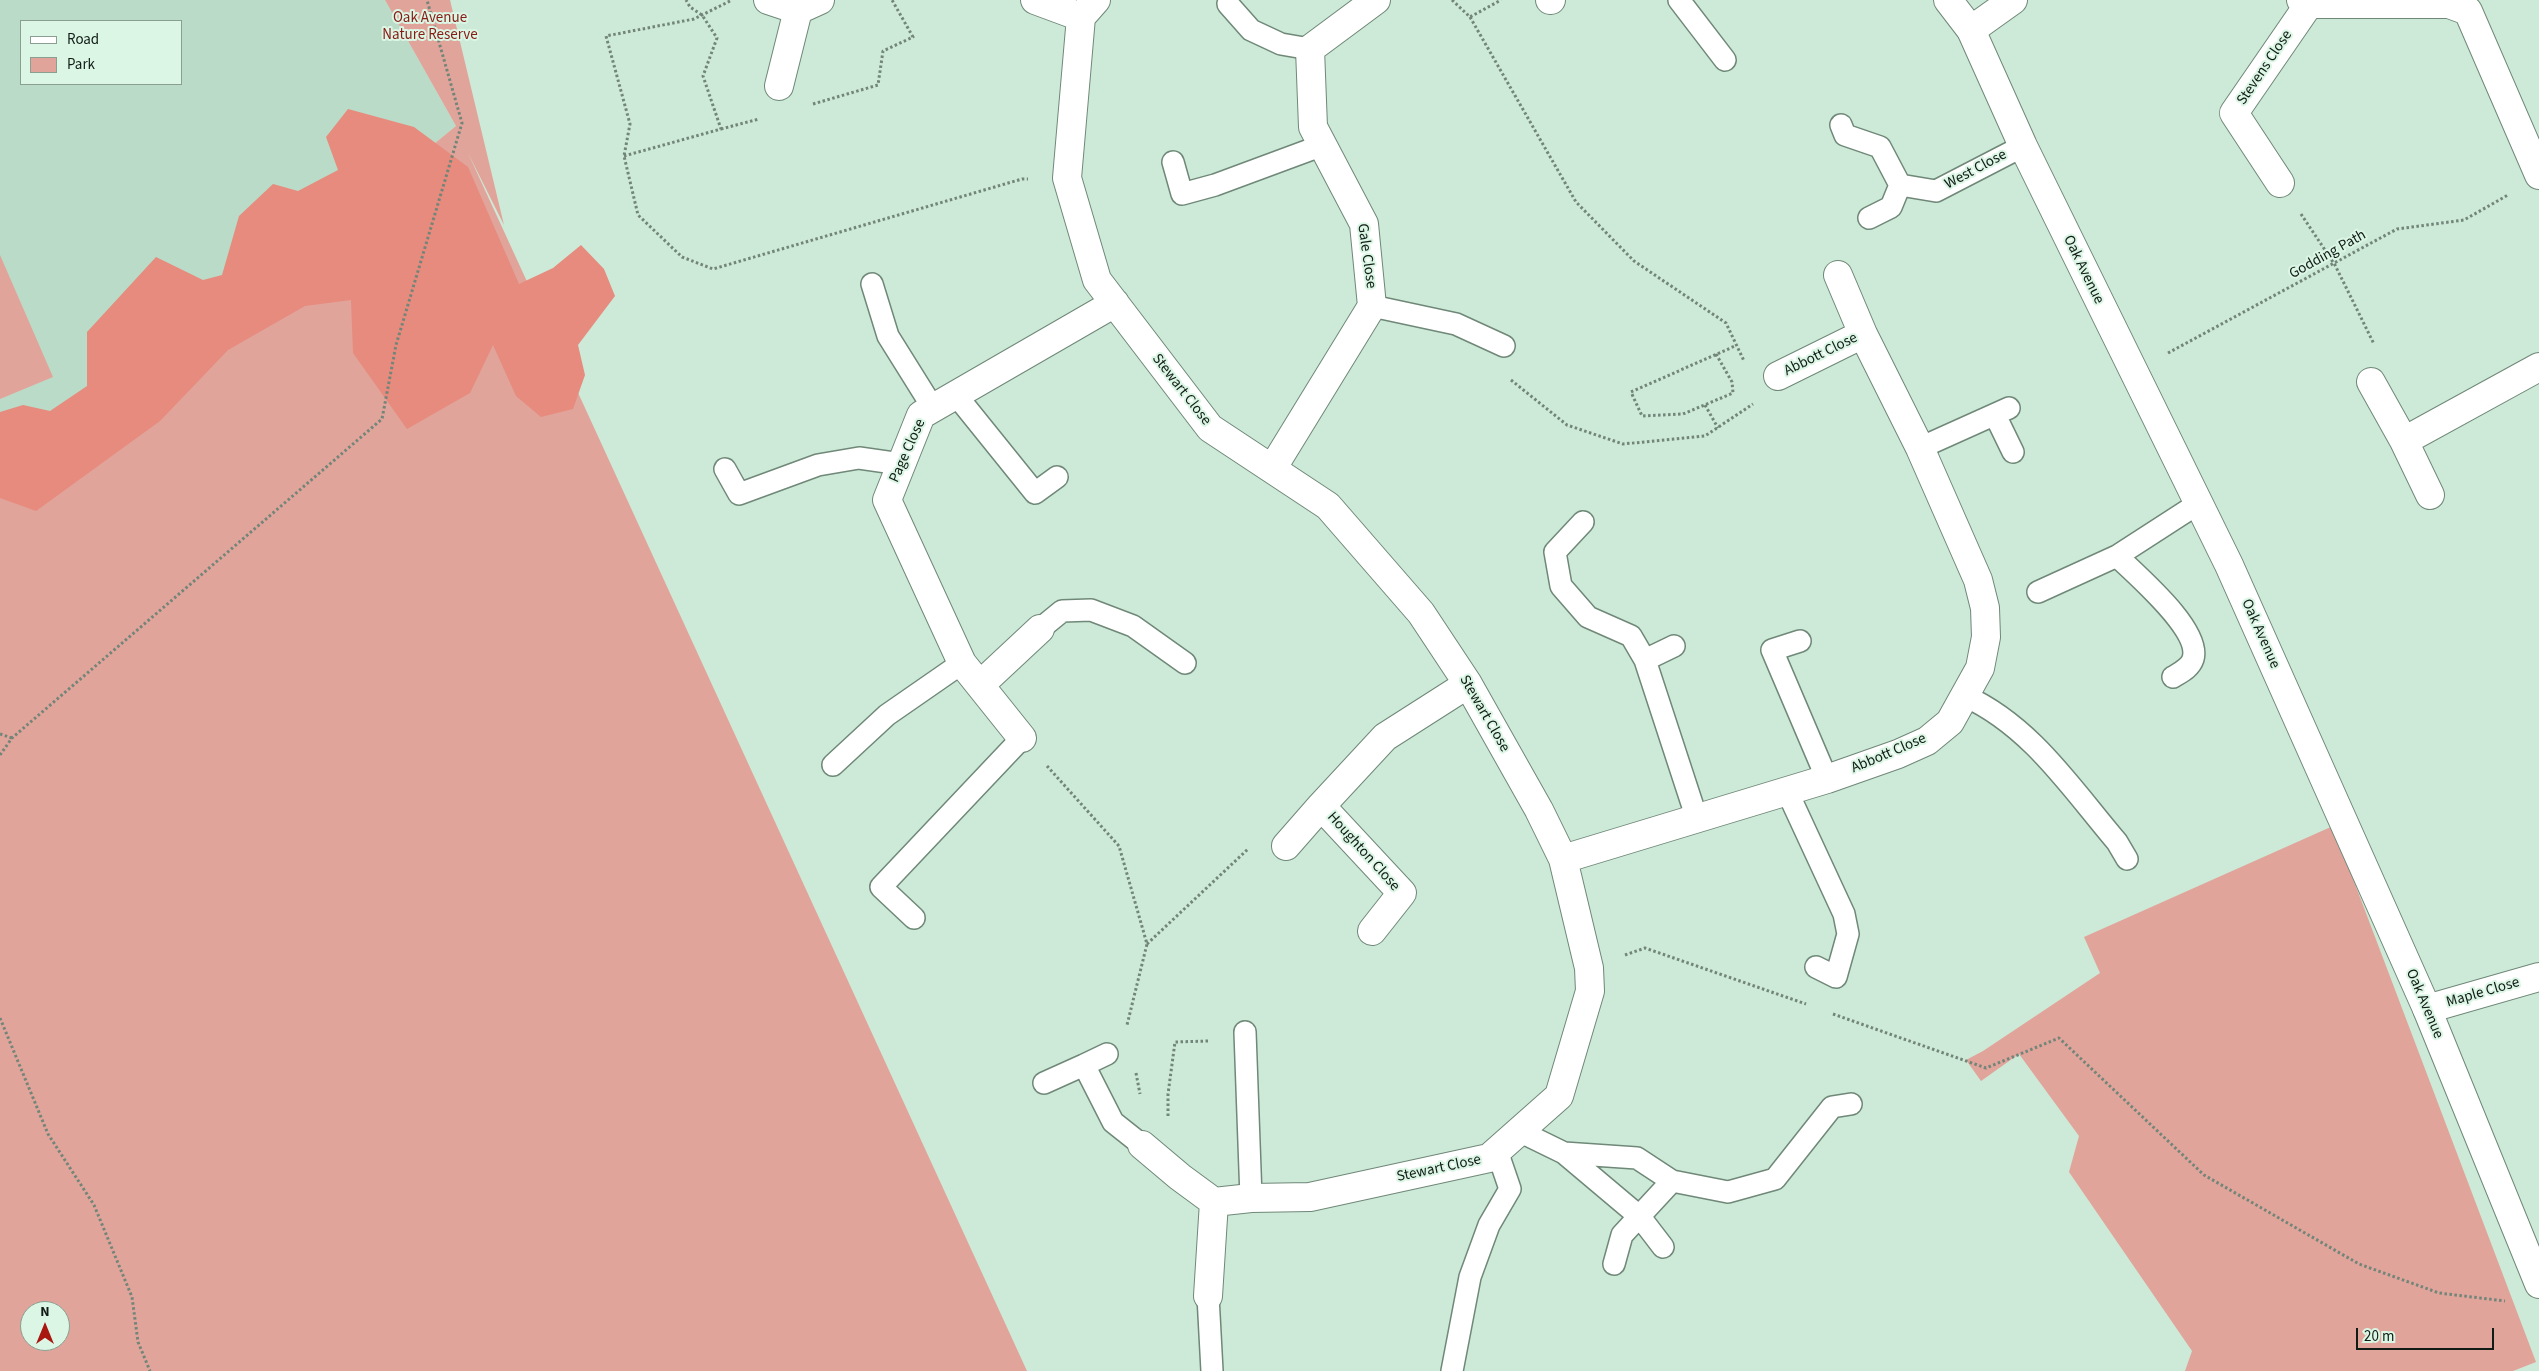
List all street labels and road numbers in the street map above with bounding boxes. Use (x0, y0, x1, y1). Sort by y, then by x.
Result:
street label: Stevens Close (2233, 27, 2297, 109)
street label: West Close (1942, 146, 2010, 194)
street label: Gale Close (1353, 222, 1379, 290)
street label: Godding Path (2286, 227, 2370, 283)
street label: Oak Avenue (2059, 233, 2107, 307)
street label: Abbott Close (1781, 329, 1861, 381)
street label: Stewart Close (1148, 351, 1214, 429)
street label: Page Close (886, 417, 930, 485)
street label: Oak Avenue (2237, 596, 2283, 672)
street label: Stewart Close (1455, 672, 1513, 756)
street label: Abbott Close (1849, 730, 1929, 778)
street label: Houghton Close (1323, 809, 1403, 895)
street label: Oak Avenue (2401, 966, 2447, 1042)
street label: Maple Close (2444, 974, 2522, 1012)
street label: Stewart Close (1395, 1151, 1483, 1187)

